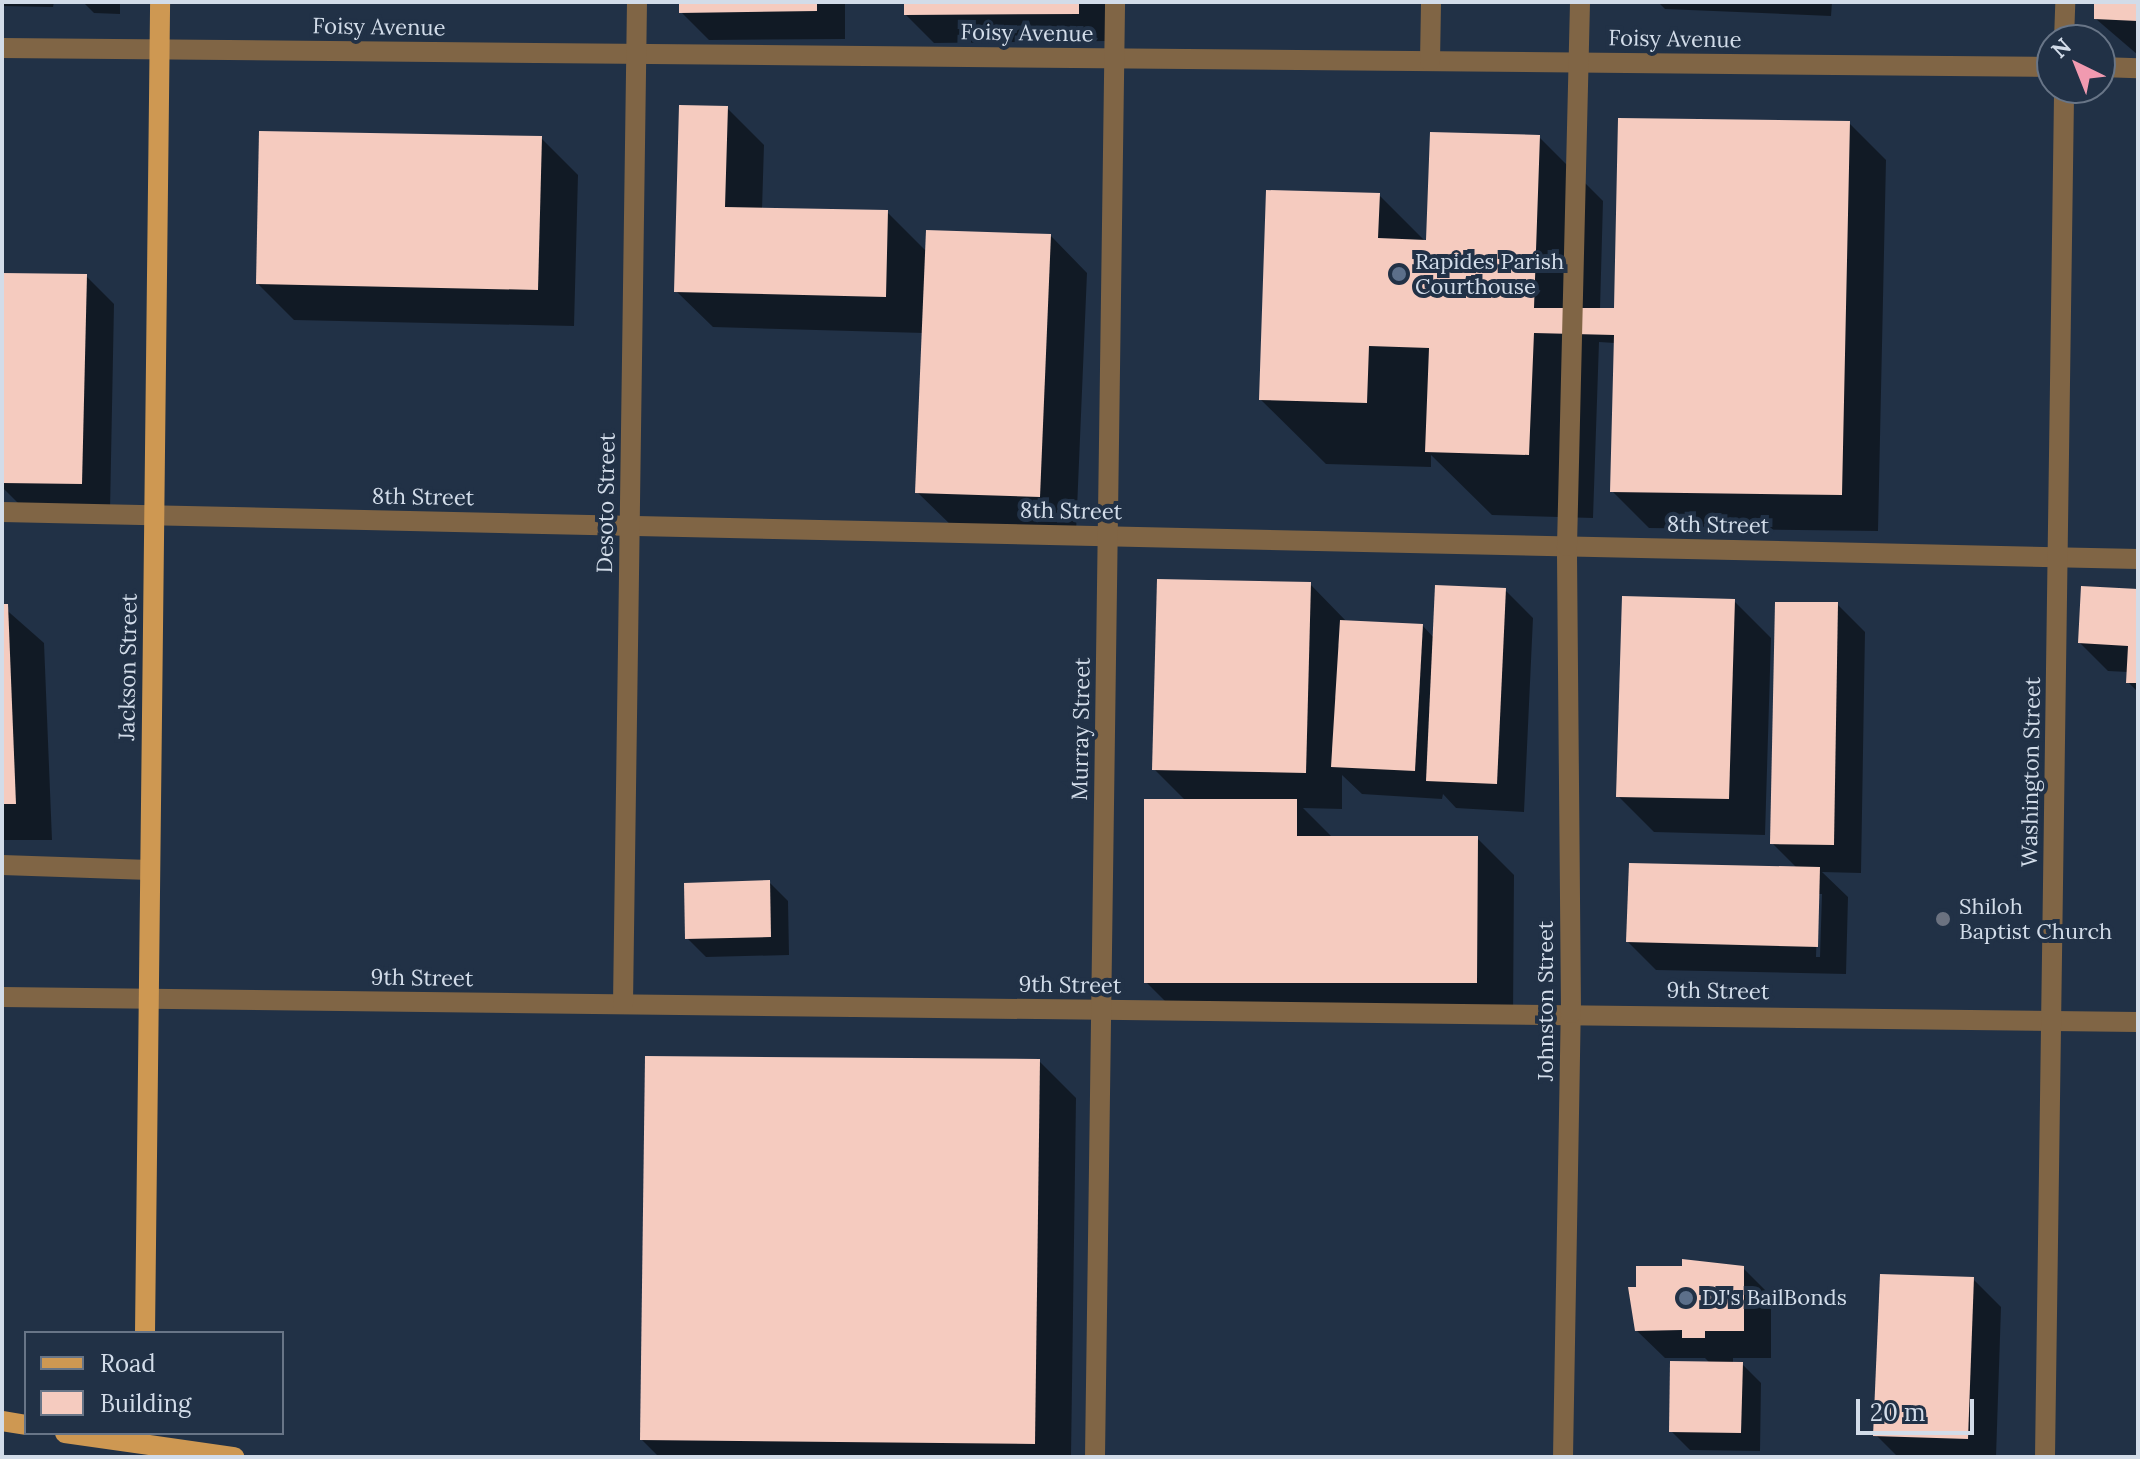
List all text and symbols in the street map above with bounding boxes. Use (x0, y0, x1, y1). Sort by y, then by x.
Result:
street label: Foisy Avenue (312, 13, 446, 41)
street label: Foisy Avenue (960, 19, 1094, 47)
north arrow (2036, 24, 2116, 104)
street label: Foisy Avenue (1608, 25, 1742, 53)
text: N (2045, 32, 2077, 64)
place label: Rapides Parish Courthouse (1415, 248, 1564, 300)
marker: Rapides Parish Courthouse (1390, 265, 1408, 283)
street label: Desoto Street (592, 432, 620, 574)
street label: 8th Street (372, 483, 474, 511)
street label: 8th Street (1020, 497, 1122, 525)
street label: 8th Street (1667, 511, 1769, 539)
street label: Jackson Street (114, 593, 142, 741)
street label: Murray Street (1067, 657, 1095, 801)
street label: Washington Street (2016, 677, 2046, 867)
place label: Shiloh Baptist Church (1959, 893, 2112, 944)
marker: Shiloh Baptist Church (1934, 910, 1952, 928)
street label: Johnston Street (1533, 921, 1559, 1081)
street label: 9th Street (370, 964, 474, 992)
street label: 9th Street (1018, 971, 1122, 999)
street label: 9th Street (1666, 977, 1770, 1005)
place label: DJ's BailBonds (1702, 1285, 1847, 1311)
marker: DJ's BailBonds (1677, 1289, 1695, 1307)
legend (24, 1331, 284, 1435)
text: Road (100, 1348, 156, 1379)
scale bar (1860, 1383, 1978, 1433)
text: Building (100, 1388, 191, 1419)
text: 20 m (1870, 1397, 1926, 1428)

